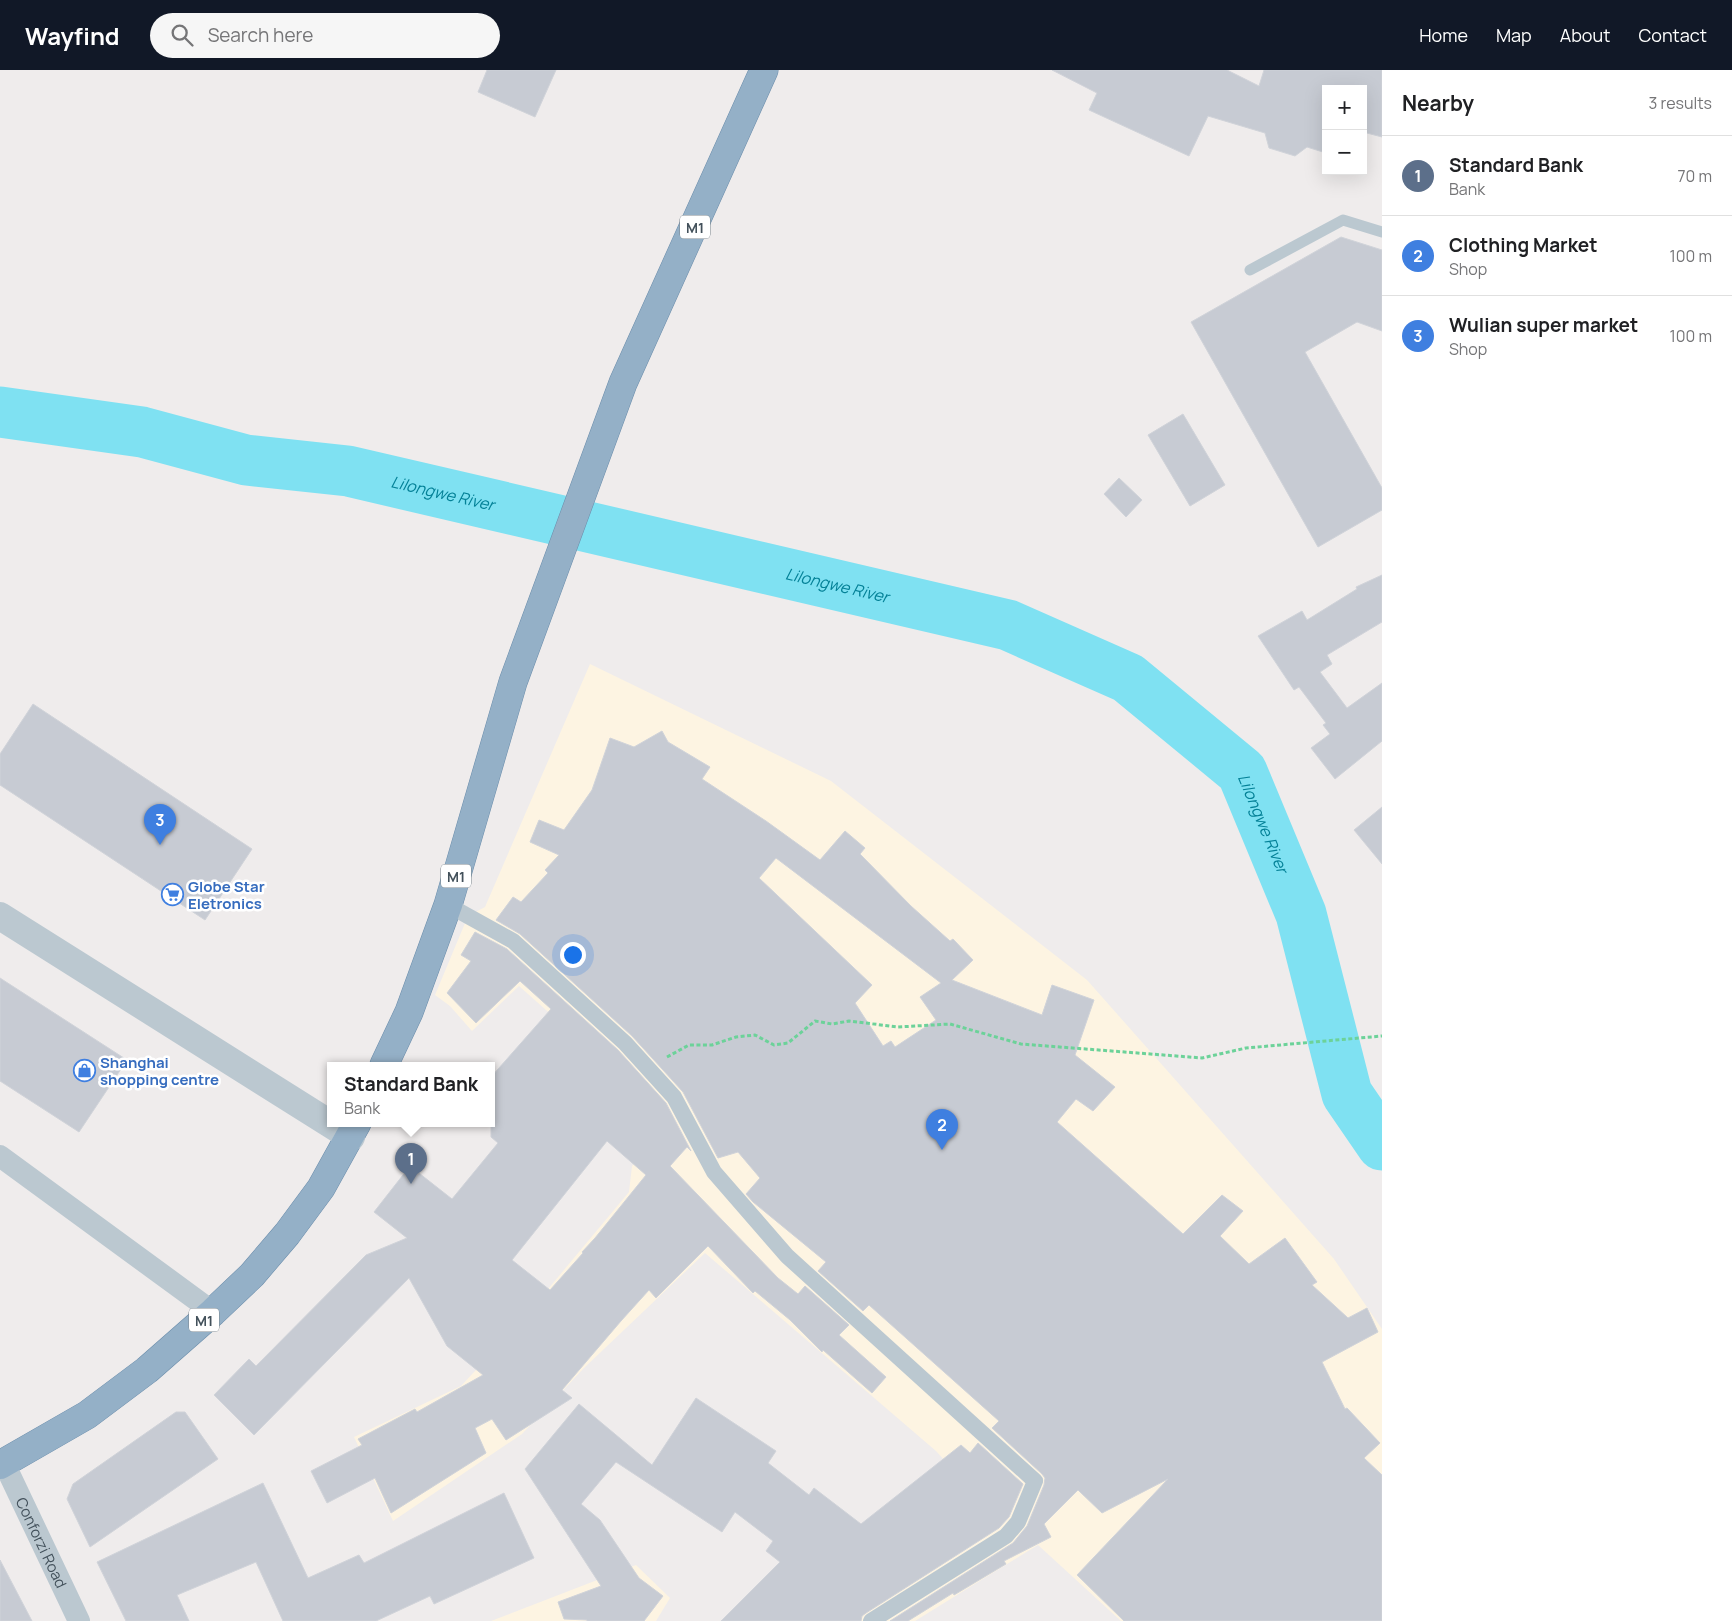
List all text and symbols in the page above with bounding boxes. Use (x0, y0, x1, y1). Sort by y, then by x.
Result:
search box (150, 13, 500, 58)
text: Wayfind (25, 19, 120, 52)
icon: search (168, 21, 196, 49)
text: Search here (208, 22, 313, 48)
text: Home (1419, 23, 1468, 47)
text: Map (1496, 23, 1532, 47)
text: About (1560, 23, 1610, 47)
text: Contact (1638, 23, 1707, 47)
map controls (1322, 85, 1367, 175)
button: + (1322, 85, 1367, 130)
text: Nearby (1402, 89, 1474, 117)
text: 3 results (1649, 92, 1712, 114)
button: − (1322, 130, 1367, 175)
text: Standard Bank (1449, 152, 1583, 178)
text: 1 (1414, 165, 1422, 187)
text: 70 m (1677, 165, 1712, 187)
text: Bank (1449, 178, 1485, 200)
road number: M1 (680, 216, 710, 238)
text: Clothing Market (1449, 232, 1597, 258)
text: 2 (1413, 245, 1423, 267)
text: 100 m (1669, 245, 1712, 267)
text: Shop (1449, 258, 1487, 280)
text: Wulian super market (1449, 312, 1638, 338)
text: 3 (1413, 325, 1423, 347)
text: 100 m (1669, 325, 1712, 347)
text: Shop (1449, 338, 1487, 360)
water label: Lilongwe River (389, 470, 499, 516)
water label: Lilongwe River (783, 562, 893, 608)
water label: Lilongwe River (1233, 770, 1295, 878)
pin: 3 (144, 804, 176, 845)
road number: M1 (441, 864, 471, 888)
place label: Globe Star Eletronics (188, 876, 265, 914)
supermarket icon: Globe Star Eletronics (160, 883, 184, 907)
your location (560, 942, 586, 968)
place label: Shanghai shopping centre (100, 1052, 219, 1090)
shop icon: Shanghai shopping centre (72, 1059, 96, 1083)
popup (327, 1062, 495, 1127)
text: Standard Bank (344, 1071, 478, 1097)
text: Bank (344, 1097, 380, 1119)
pin: 2 (926, 1109, 958, 1150)
pin: 1 (395, 1143, 427, 1184)
road number: M1 (189, 1308, 219, 1332)
street label: Conforzi Road (11, 1494, 72, 1591)

